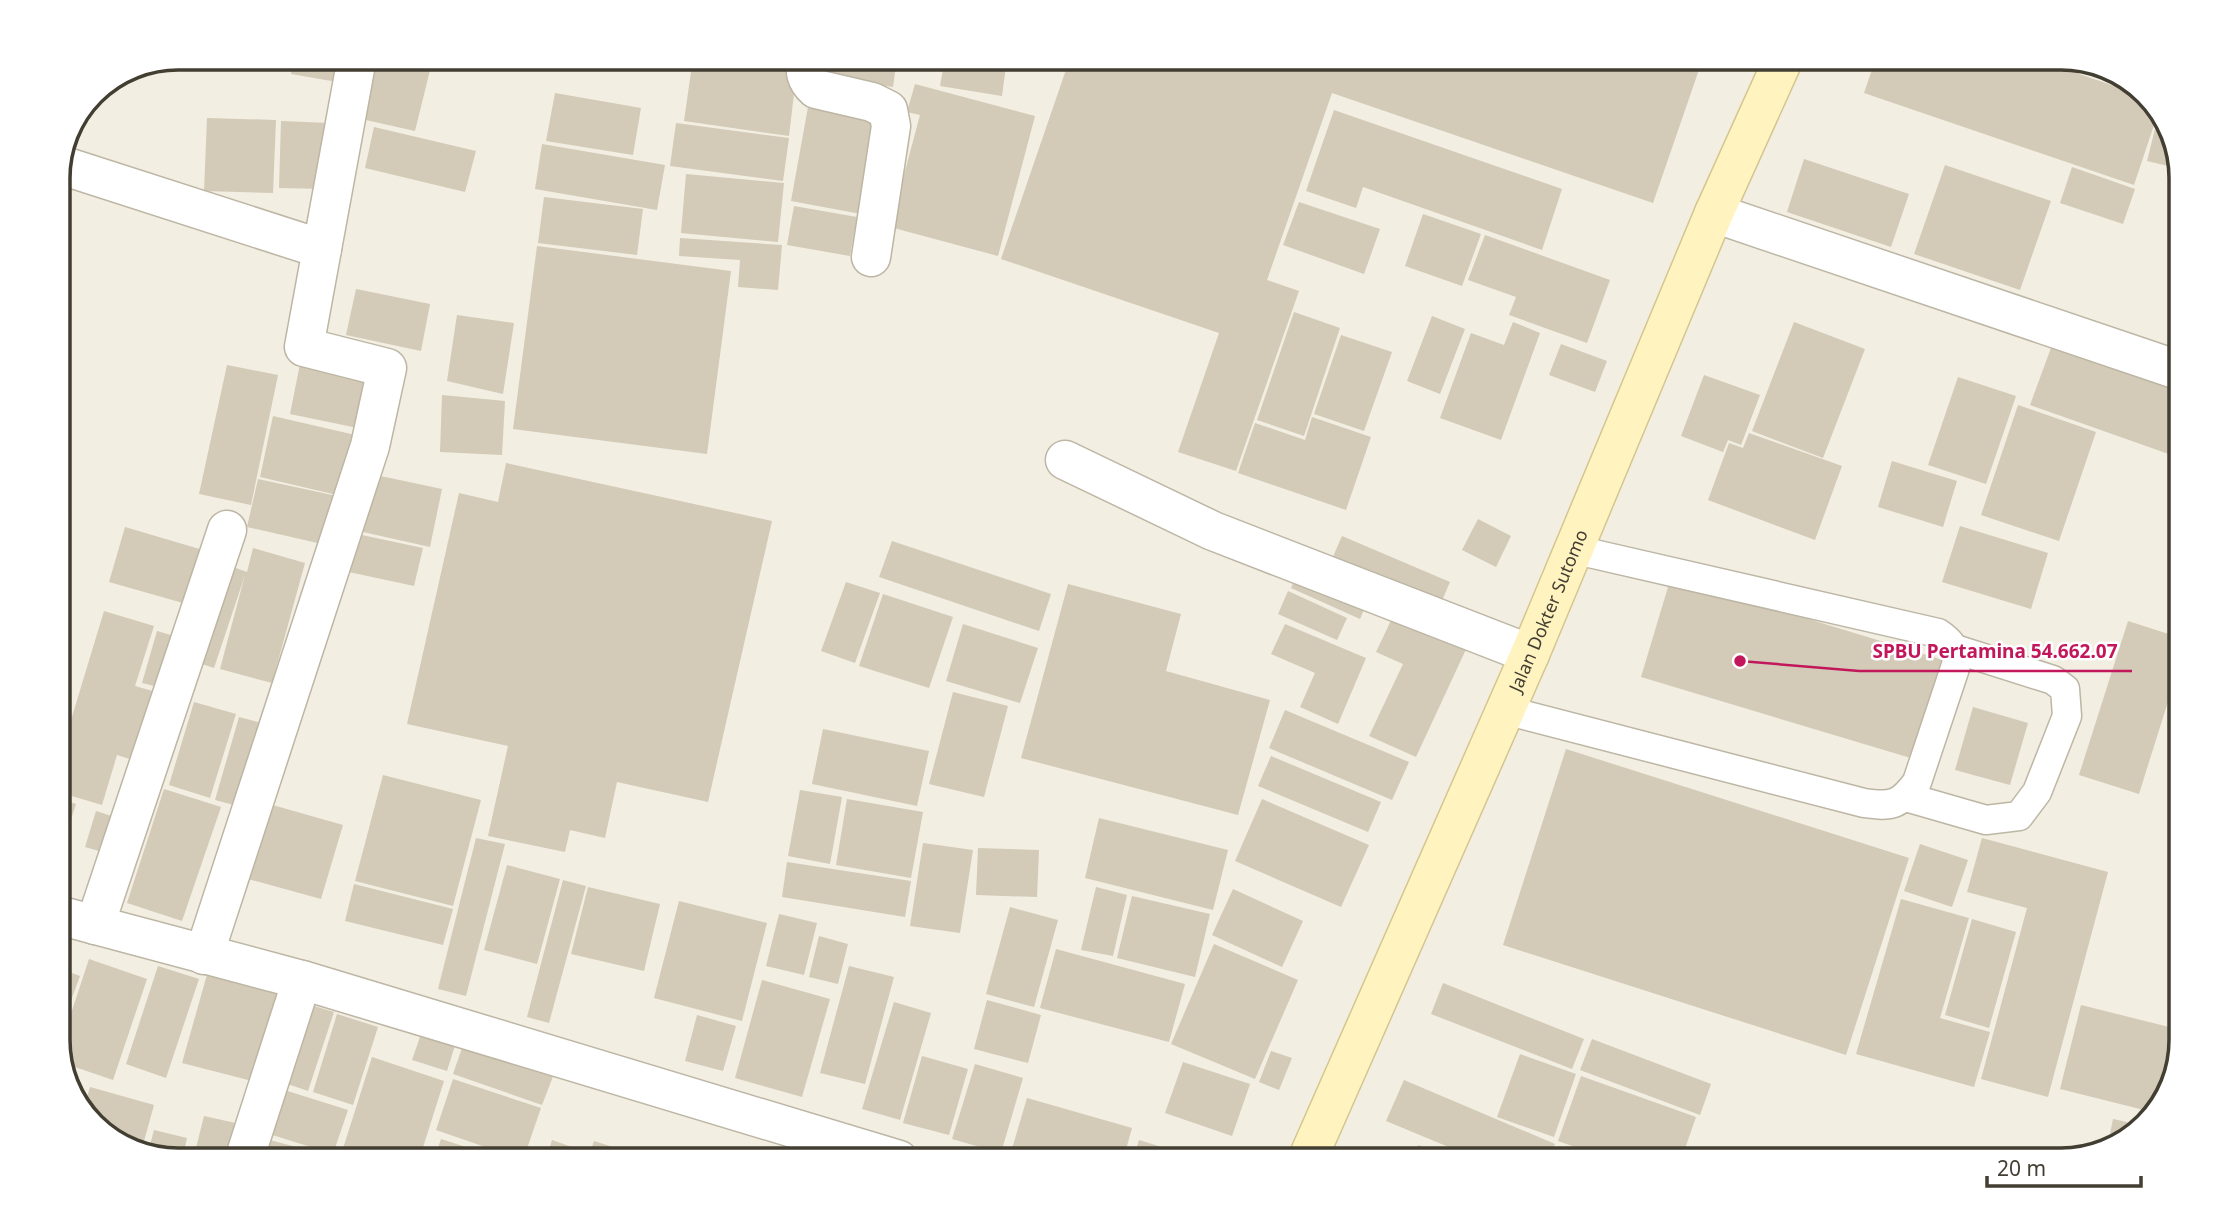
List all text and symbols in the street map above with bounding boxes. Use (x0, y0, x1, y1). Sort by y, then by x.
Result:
street label: Jalan Dokter Sutomo (1502, 526, 1593, 697)
callout: SPBU Pertamina 54.662.07 (1859, 631, 2132, 671)
text: SPBU Pertamina 54.662.07 (1872, 638, 2118, 664)
scale bar (1987, 1144, 2141, 1188)
text: 20 m (1997, 1154, 2046, 1182)

